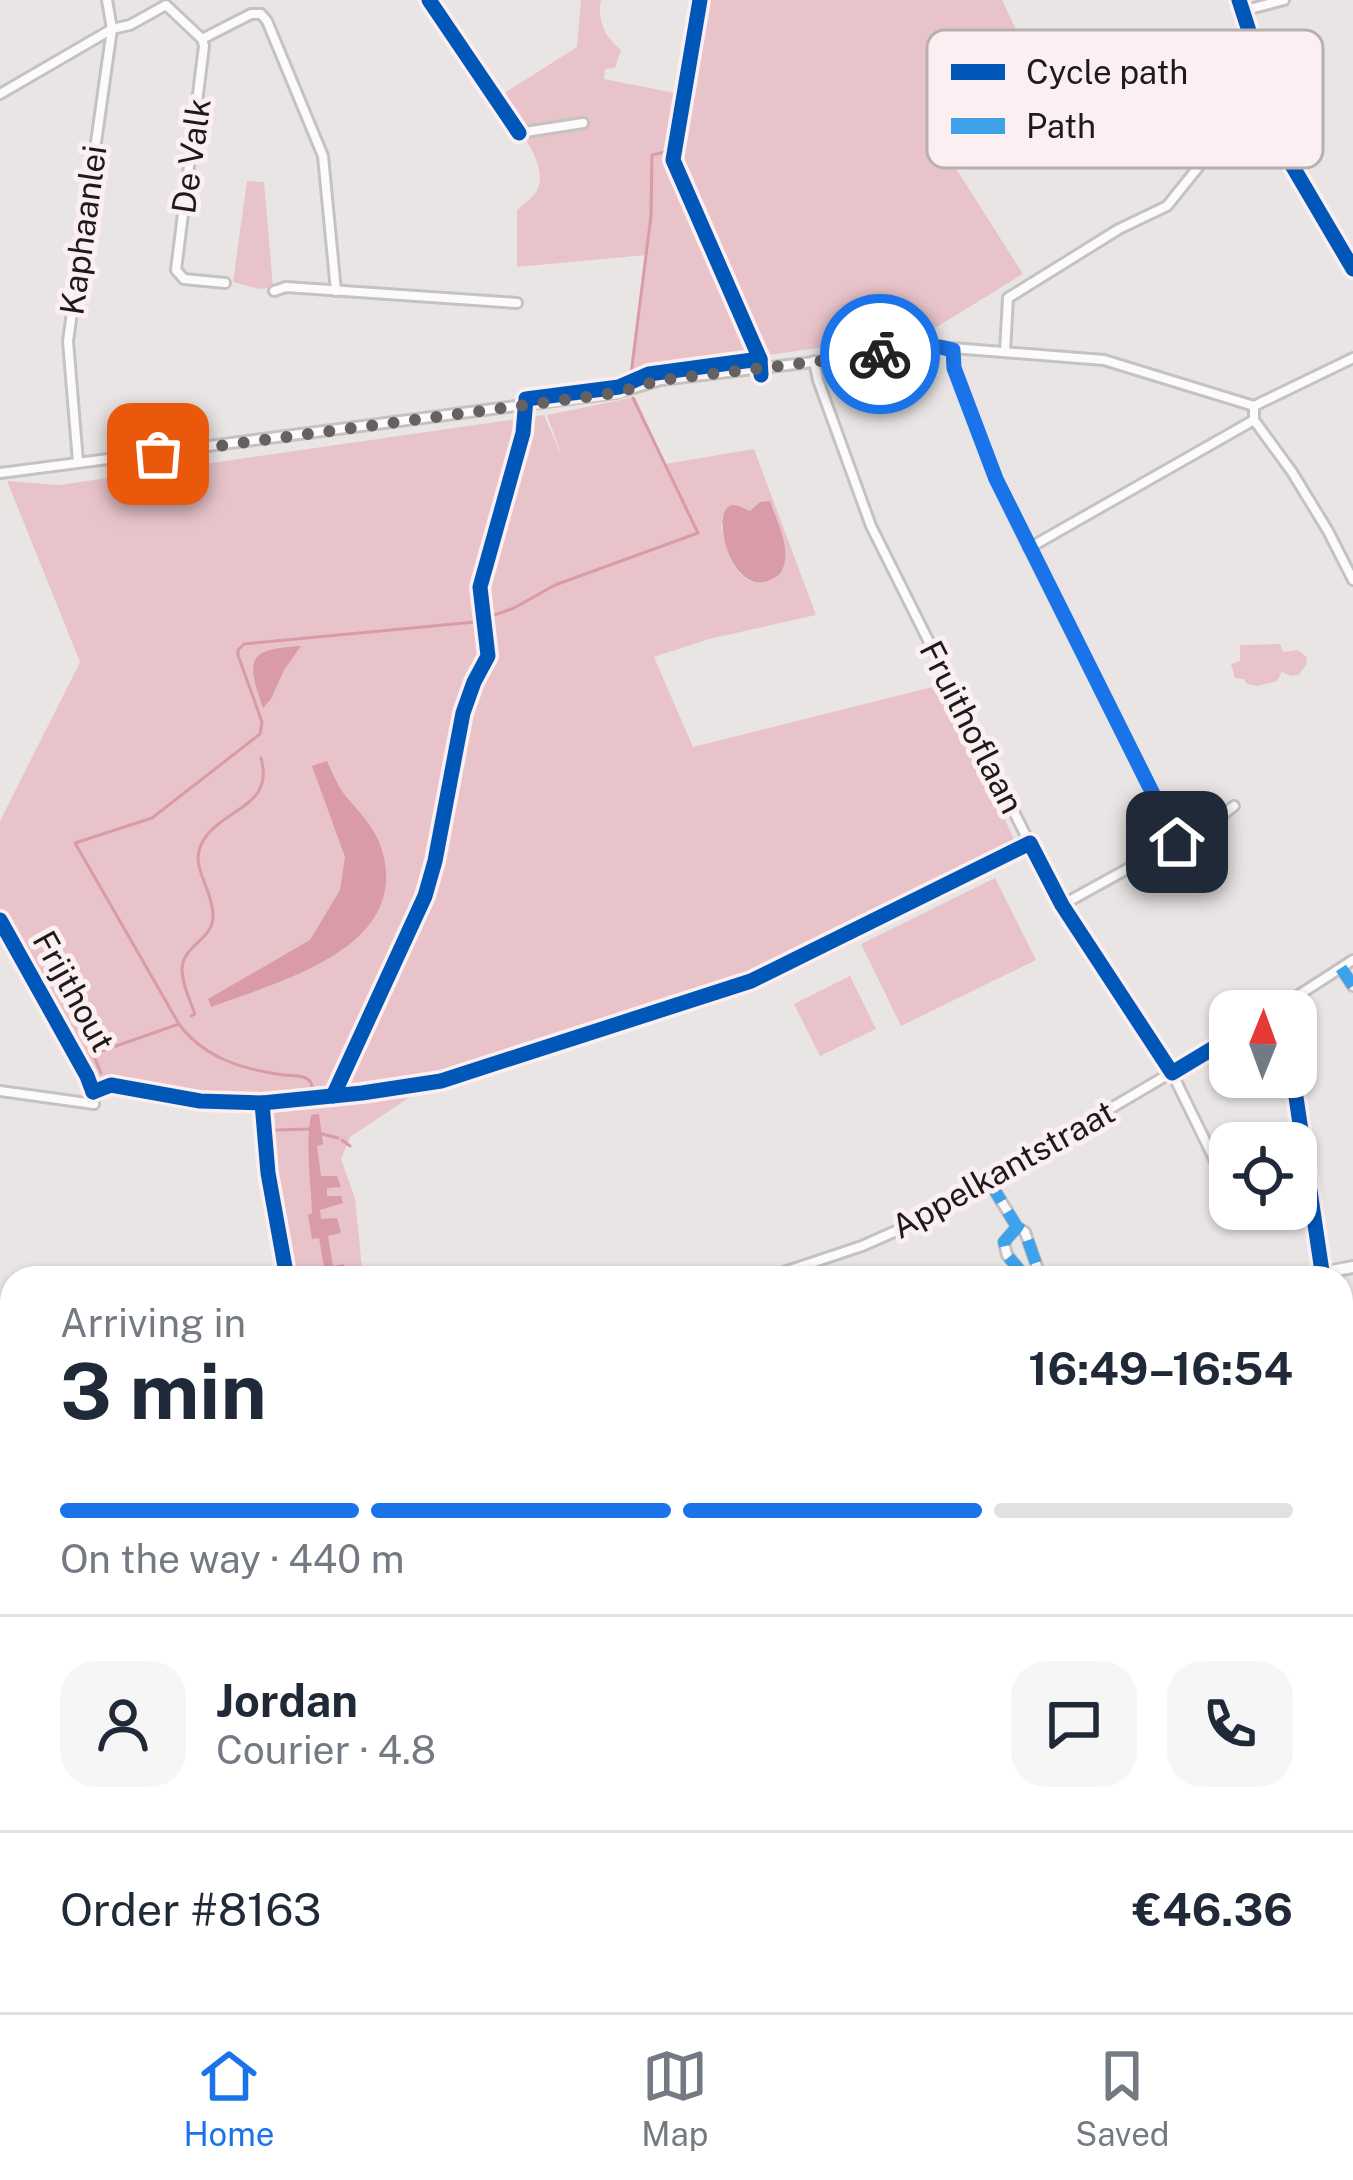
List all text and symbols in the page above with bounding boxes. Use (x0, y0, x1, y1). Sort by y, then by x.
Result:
legend (927, 30, 1323, 168)
text: Cycle path (1026, 53, 1188, 91)
street label: De Valk (164, 96, 218, 216)
text: Path (1026, 107, 1096, 145)
street label: Kaphaanlei (52, 143, 114, 317)
courier (820, 294, 940, 414)
icon: bike (847, 321, 913, 387)
pin (107, 403, 209, 505)
icon: bag (125, 421, 191, 487)
street label: Fruithoflaan (912, 635, 1032, 819)
pin (1126, 791, 1228, 893)
icon: home (1144, 809, 1210, 875)
street label: Frijthout (25, 924, 123, 1058)
north arrow (1209, 990, 1317, 1098)
map controls (1209, 990, 1317, 1230)
street label: Appelkantstraat (885, 1092, 1121, 1246)
button: locate (1209, 1122, 1317, 1230)
text: Arriving in (60, 1300, 246, 1346)
text: 16:49–16:54 (1028, 1342, 1293, 1395)
text: 3 min (60, 1345, 267, 1437)
text: On the way · 440 m (60, 1536, 404, 1582)
button: person (60, 1661, 186, 1787)
button: chat (1011, 1661, 1137, 1787)
button: phone (1167, 1661, 1293, 1787)
text: Jordan (216, 1674, 358, 1727)
text: Courier · 4.8 (216, 1727, 436, 1773)
text: Order #8163 (60, 1883, 321, 1936)
text: €46.36 (1133, 1883, 1293, 1936)
tab: Home (183, 2043, 274, 2153)
tab: Map (641, 2043, 708, 2153)
tab: Saved (1075, 2043, 1170, 2153)

